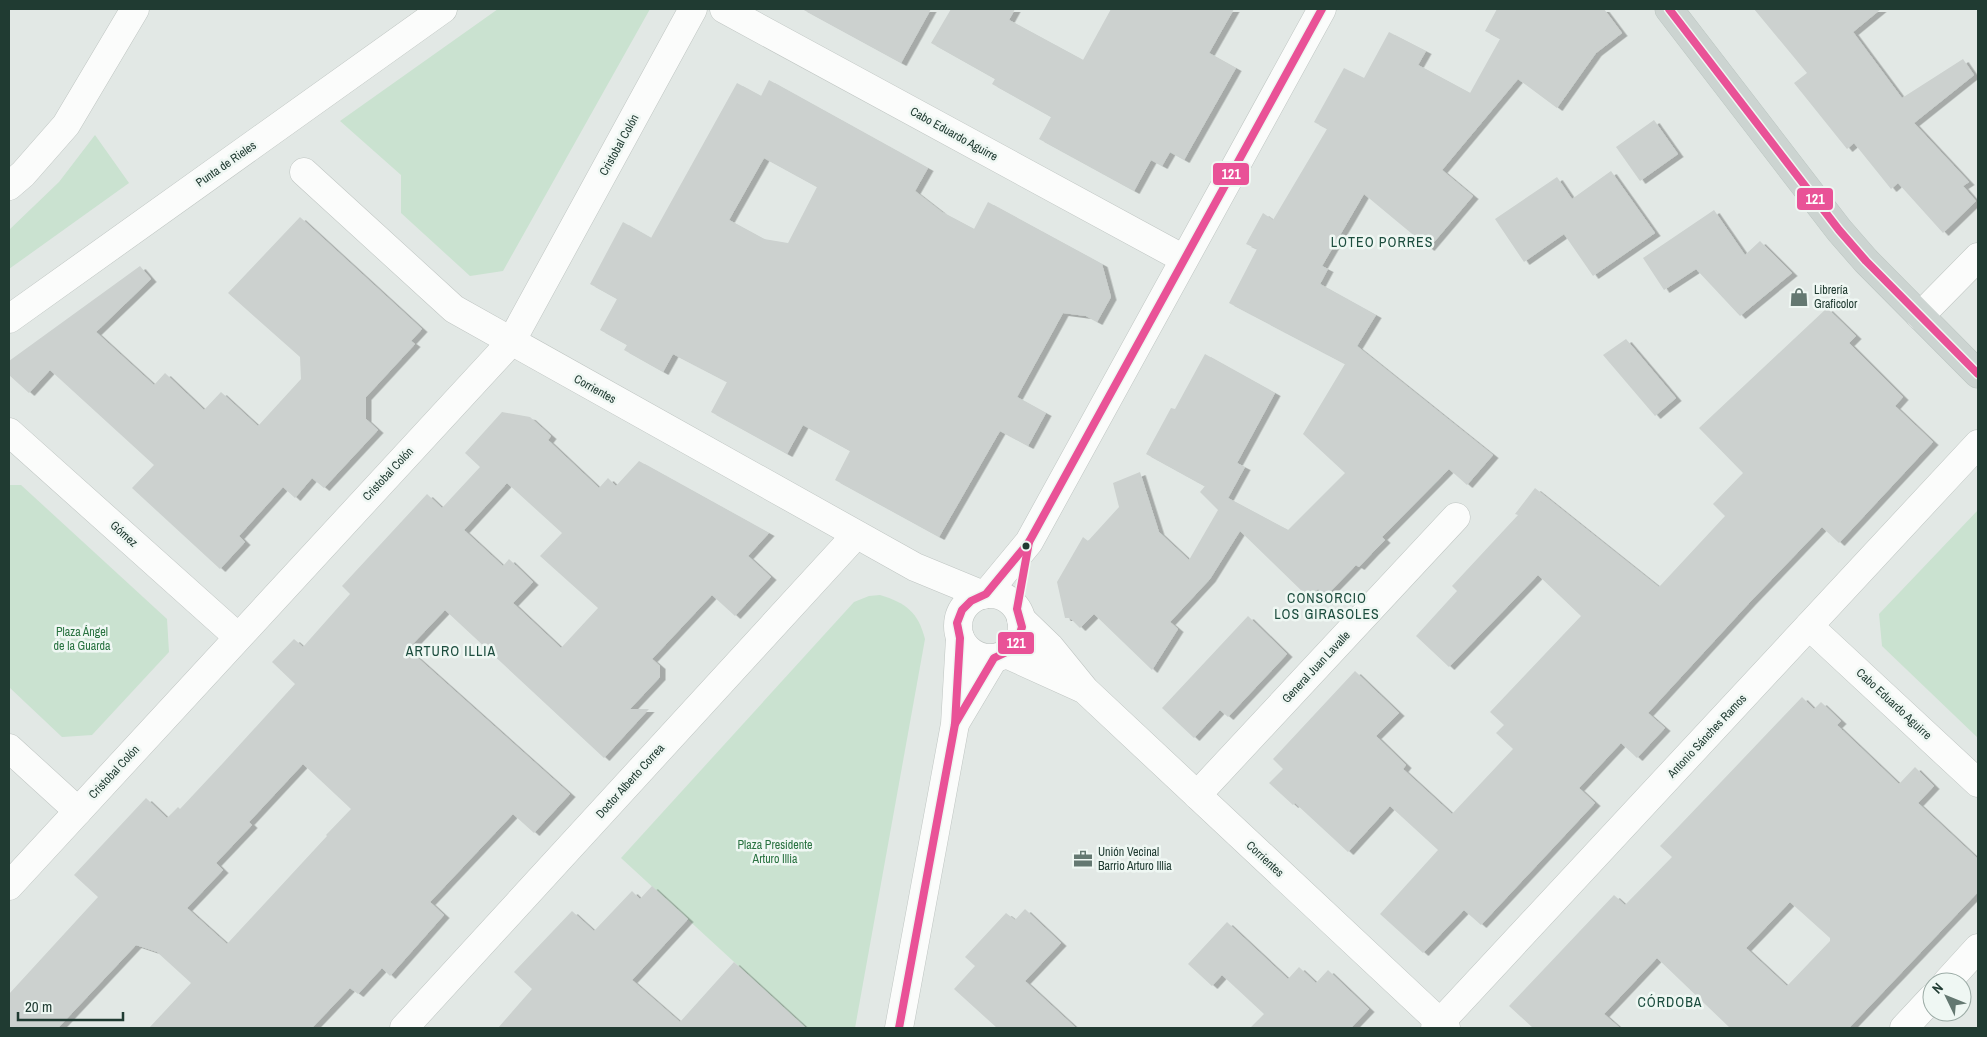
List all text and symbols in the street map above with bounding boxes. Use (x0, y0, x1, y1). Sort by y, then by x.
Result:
street label: Cabo Eduardo Aguirre (907, 103, 1001, 165)
street label: Cristobal Colón (596, 111, 642, 179)
street label: Punta de Rieles (193, 137, 259, 191)
line badge: 121 (1212, 162, 1250, 186)
text: 121 (1221, 165, 1241, 183)
line badge: 121 (1796, 187, 1834, 211)
text: 121 (1805, 190, 1825, 208)
district label: LOTEO PORRES (1331, 233, 1433, 251)
place label: Librería Graficolor (1814, 282, 1858, 312)
shop icon: Librería Graficolor (1788, 286, 1810, 308)
street label: Corrientes (571, 371, 619, 407)
street label: Cristobal Colón (359, 444, 417, 504)
street label: Gómez (107, 517, 141, 551)
unlabelled marker (1021, 541, 1031, 551)
district label: CONSORCIO LOS GIRASOLES (1274, 589, 1380, 623)
park label: Plaza Ángel de la Guarda (54, 624, 111, 654)
street label: General Juan Lavalle (1278, 628, 1354, 706)
line badge: 121 (997, 631, 1035, 655)
text: 121 (1006, 634, 1026, 652)
district label: ARTURO ILLIA (405, 642, 496, 660)
street label: Cabo Eduardo Aguirre (1853, 665, 1935, 743)
street label: Antonio Sánches Ramos (1663, 691, 1750, 782)
street label: Doctor Alberto Correa (592, 740, 668, 822)
street label: Cristobal Colón (85, 742, 143, 802)
park label: Plaza Presidente Arturo Illia (738, 837, 812, 867)
street label: Corrientes (1243, 837, 1287, 881)
place label: Unión Vecinal Barrio Arturo Illia (1098, 844, 1172, 874)
office icon: Unión Vecinal Barrio Arturo Illia (1072, 848, 1094, 870)
north arrow (1922, 972, 1972, 1022)
text: N (1928, 979, 1947, 997)
scale bar (18, 990, 122, 1022)
district label: CÓRDOBA (1637, 993, 1703, 1011)
text: 20 m (25, 996, 52, 1017)

